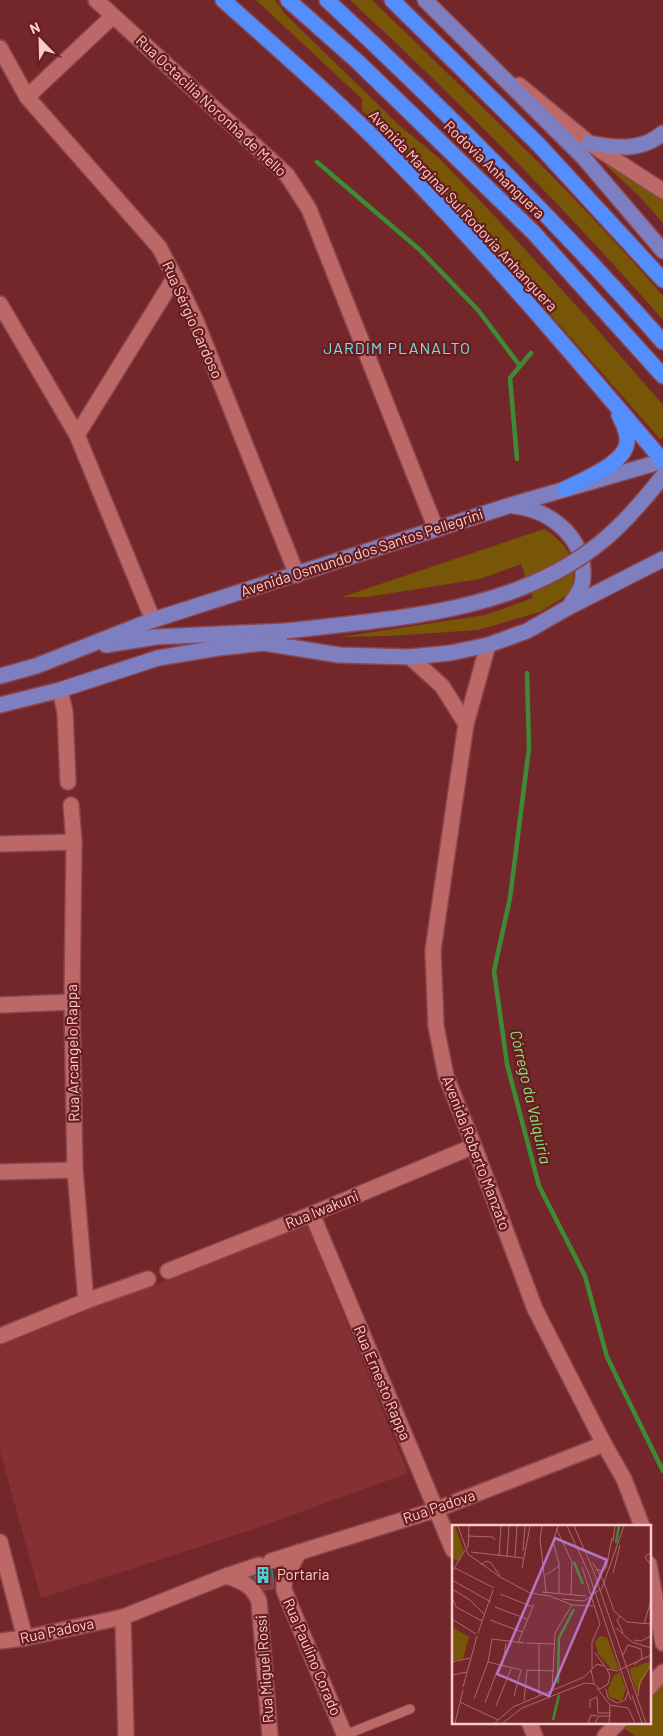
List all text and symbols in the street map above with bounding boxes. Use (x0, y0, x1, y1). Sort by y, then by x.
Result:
north arrow (15, 15, 65, 65)
text: N (27, 18, 42, 37)
street label: Rua Octacilia Noronha de Mello (133, 31, 291, 180)
street label: Avenida Marginal Sul Rodovia Anhanguera (366, 106, 562, 315)
street label: Rodovia Anhanguera (441, 117, 549, 222)
street label: Rua Sérgio Cardoso (159, 258, 227, 381)
district label: JARDIM PLANALTO (323, 338, 471, 357)
street label: Avenida Osmundo dos Santos Pellegrini (238, 504, 485, 600)
street label: Rua Arcangelo Rappa (62, 984, 82, 1122)
water label: Córrego da Valquiria (507, 1028, 556, 1166)
street label: Avenida Roberto Manzato (439, 1073, 515, 1232)
street label: Rua Iwakuni (282, 1186, 361, 1232)
street label: Rua Ernesto Rappa (351, 1323, 415, 1443)
street label: Rua Padova (400, 1485, 477, 1527)
inset map (452, 1525, 650, 1724)
building icon: Portaria (253, 1565, 273, 1585)
place label: Portaria (277, 1565, 330, 1583)
street label: Rua Paulino Corado (280, 1595, 346, 1718)
street label: Rua Padova (18, 1613, 95, 1647)
street label: Rua Miguel Rossi (251, 1614, 277, 1724)

